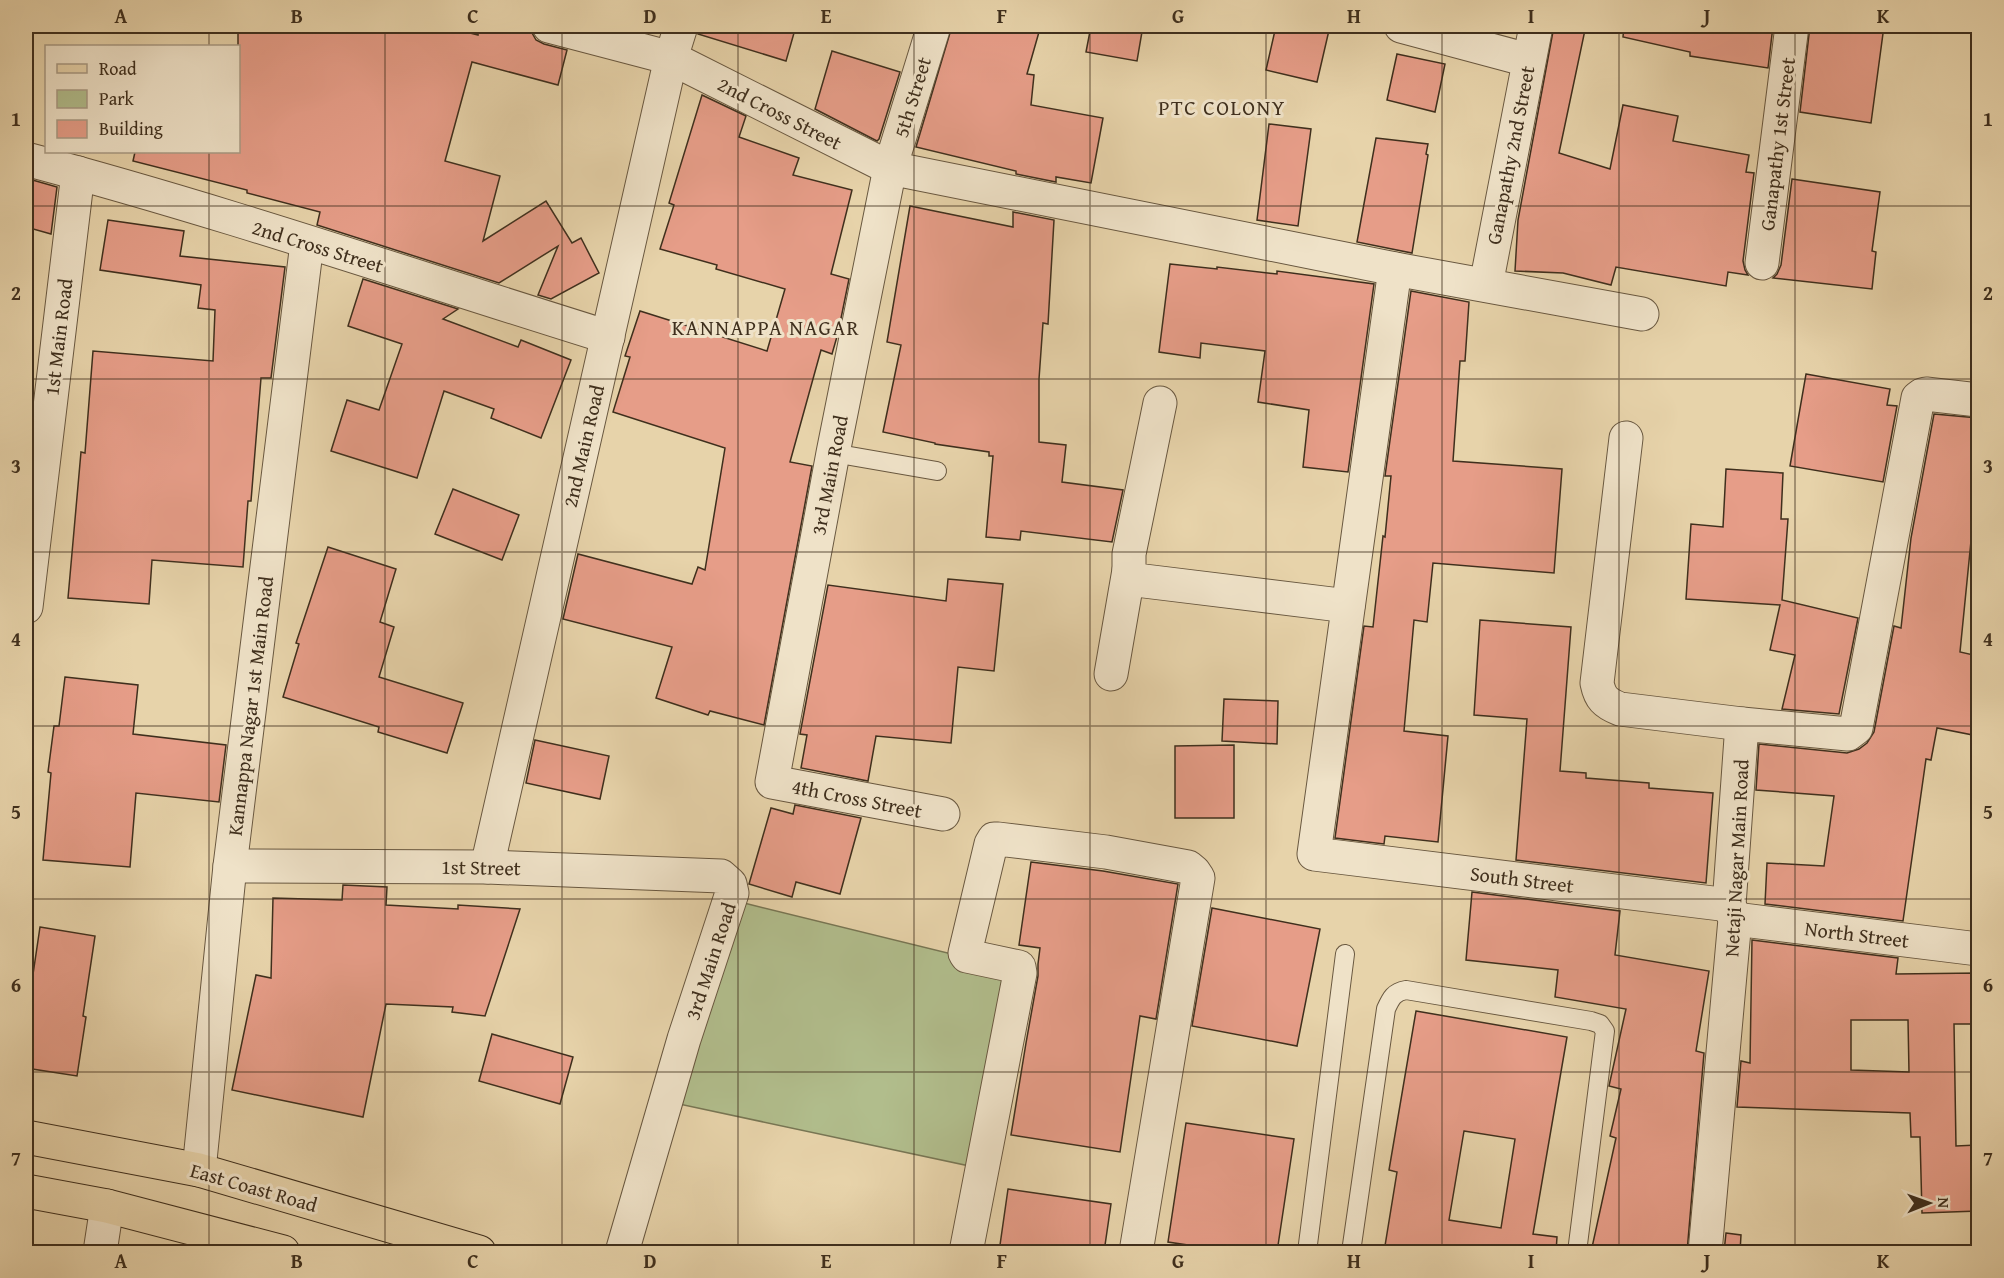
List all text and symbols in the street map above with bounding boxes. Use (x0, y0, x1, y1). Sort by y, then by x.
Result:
text: A (115, 1, 128, 30)
text: B (291, 1, 303, 30)
text: C (467, 1, 479, 30)
text: D (643, 1, 657, 30)
text: E (821, 1, 832, 30)
text: F (997, 1, 1007, 30)
text: G (1172, 1, 1184, 30)
text: H (1347, 1, 1361, 30)
text: I (1528, 1, 1534, 30)
text: J (1701, 1, 1711, 30)
text: K (1877, 1, 1890, 30)
legend (45, 45, 240, 153)
street label: 5th Street (886, 53, 938, 141)
text: Road (99, 55, 137, 82)
street label: Ganapathy 1st Street (1752, 56, 1802, 232)
street label: Ganapathy 2nd Street (1478, 63, 1542, 247)
street label: 2nd Cross Street (713, 69, 847, 157)
text: Park (99, 85, 135, 112)
district label: PTC COLONY (1158, 92, 1286, 123)
text: 1 (11, 104, 21, 133)
text: 1 (1983, 104, 1993, 133)
text: Building (99, 115, 163, 142)
street label: 2nd Cross Street (249, 212, 387, 280)
street label: 1st Main Road (36, 276, 80, 397)
text: 2 (11, 278, 21, 307)
text: 2 (1983, 278, 1993, 307)
district label: KANNAPPA NAGAR (672, 312, 860, 343)
street label: 2nd Main Road (555, 382, 611, 510)
street label: 3rd Main Road (803, 412, 855, 538)
text: 3 (11, 451, 21, 480)
text: 3 (1983, 451, 1993, 480)
street label: Kannappa Nagar 1st Main Road (220, 574, 280, 837)
text: 4 (11, 624, 21, 653)
text: 4 (1983, 624, 1993, 653)
street label: Netaji Nagar Main Road (1716, 758, 1756, 958)
street label: 4th Cross Street (789, 771, 925, 825)
text: 5 (11, 797, 21, 826)
text: 5 (1983, 797, 1993, 826)
street label: 1st Street (441, 852, 521, 882)
street label: South Street (1469, 858, 1575, 900)
street label: 3rd Main Road (677, 898, 743, 1023)
street label: North Street (1803, 913, 1911, 955)
text: 6 (11, 970, 21, 999)
text: 6 (1983, 970, 1993, 999)
text: 7 (11, 1143, 21, 1172)
text: 7 (1983, 1143, 1993, 1172)
street label: East Coast Road (187, 1155, 321, 1219)
north arrow (1899, 1173, 1959, 1233)
text: N (1932, 1197, 1956, 1209)
text: A (115, 1246, 128, 1275)
text: B (291, 1246, 303, 1275)
text: C (467, 1246, 479, 1275)
text: D (643, 1246, 657, 1275)
text: E (821, 1246, 832, 1275)
text: F (997, 1246, 1007, 1275)
text: G (1172, 1246, 1184, 1275)
text: H (1347, 1246, 1361, 1275)
text: I (1528, 1246, 1534, 1275)
text: J (1701, 1246, 1711, 1275)
text: K (1877, 1246, 1890, 1275)

